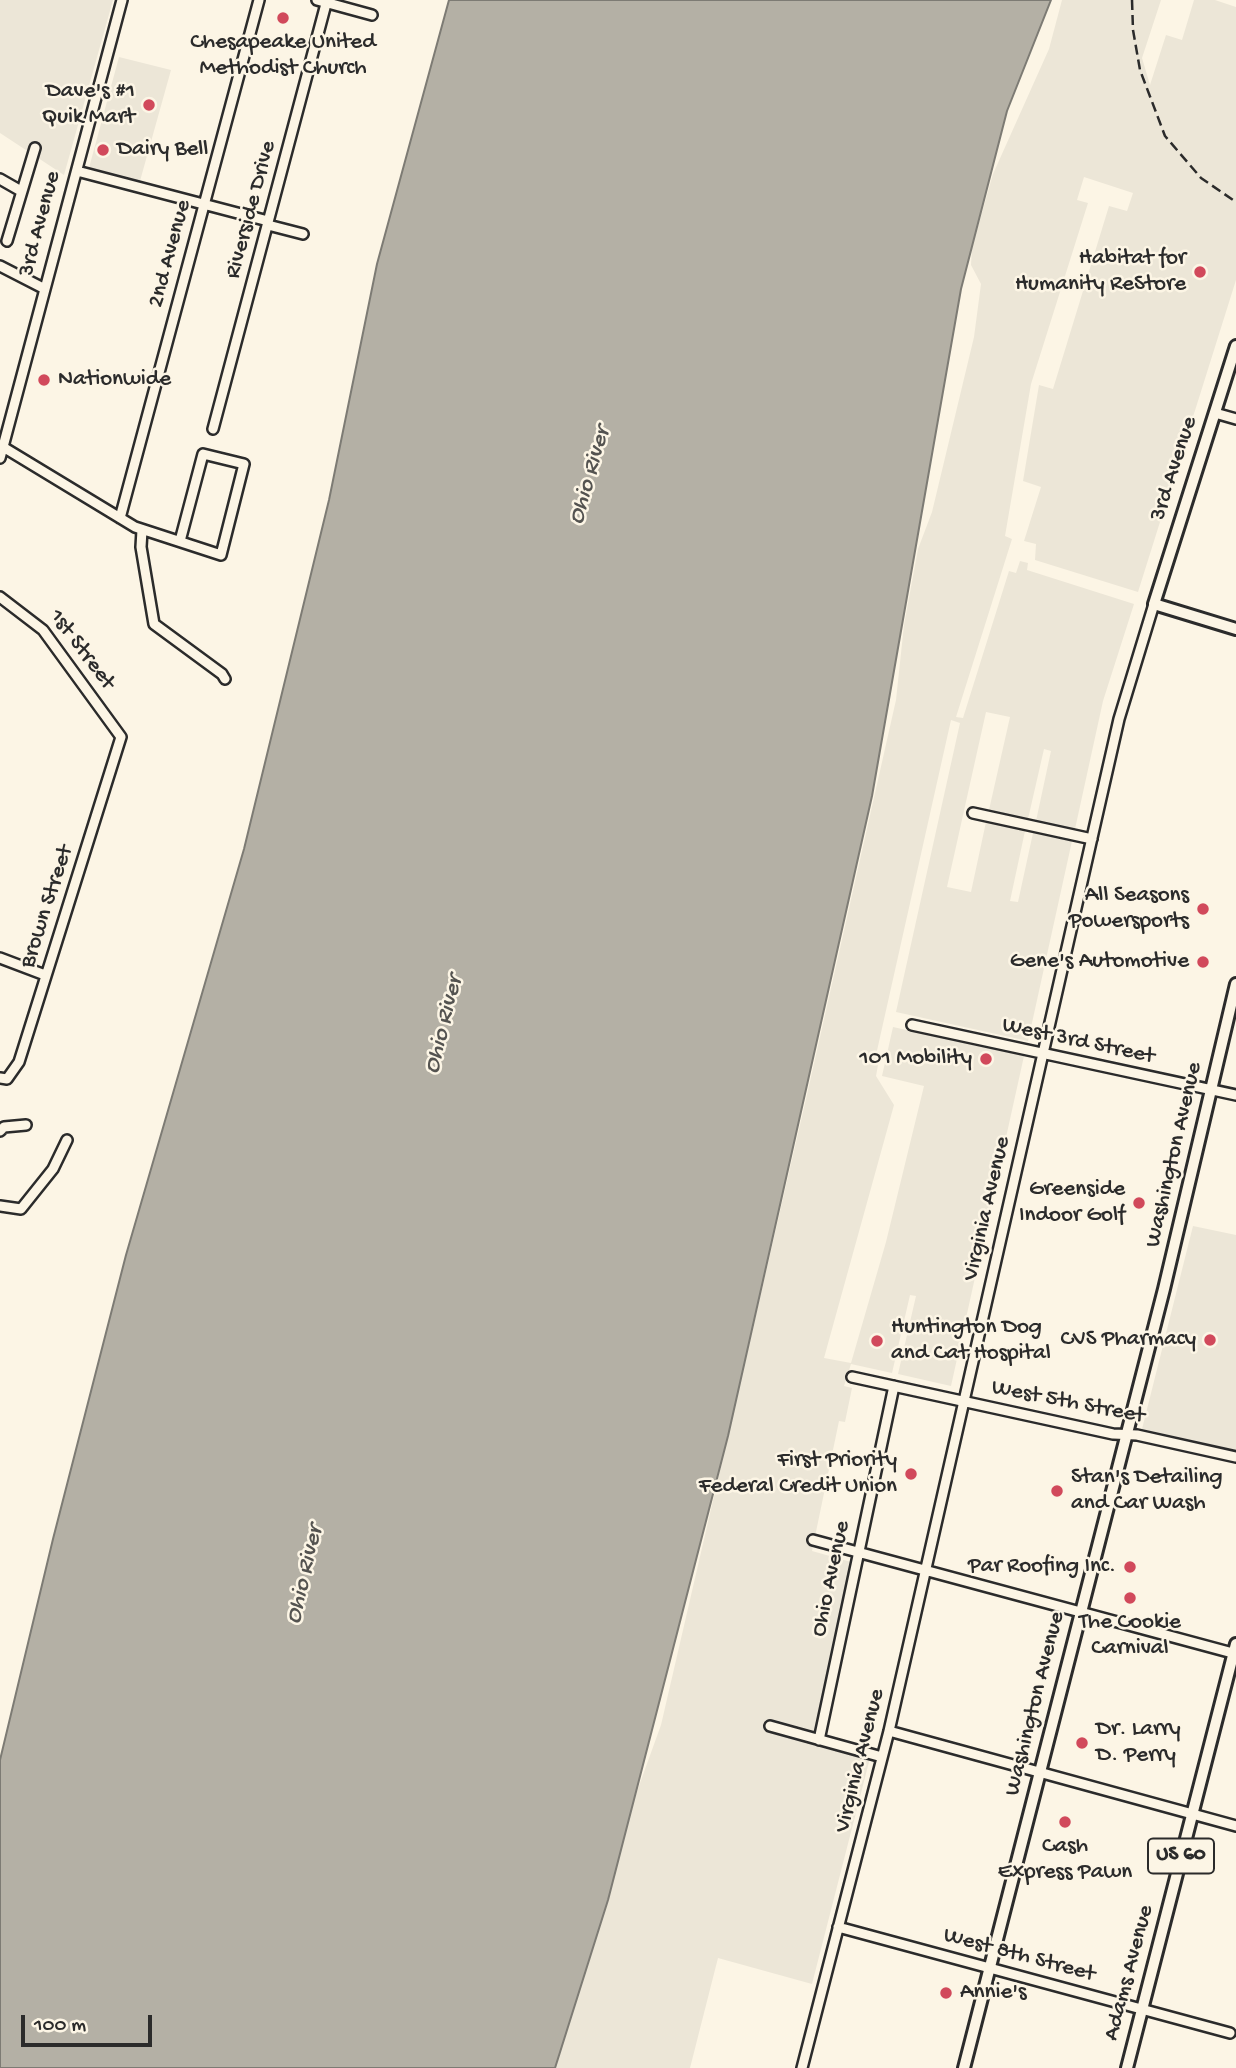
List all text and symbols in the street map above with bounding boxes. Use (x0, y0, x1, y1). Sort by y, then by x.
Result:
marker: Chesapeake United Methodist Church (275, 10, 291, 26)
place label: Chesapeake United Methodist Church (190, 29, 376, 83)
place label: Dave's #1 Quik Mart (42, 78, 135, 132)
marker: Dave's #1 Quik Mart (141, 97, 157, 113)
place label: Dairy Bell (117, 136, 208, 164)
street label: Riverside Drive (220, 138, 284, 282)
marker: Dairy Bell (95, 142, 111, 158)
street label: 3rd Avenue (14, 168, 68, 280)
street label: 2nd Avenue (143, 197, 199, 311)
place label: Habitat for Humanity ReStore (1015, 245, 1186, 299)
marker: Habitat for Humanity ReStore (1192, 264, 1208, 280)
place label: Nationwide (58, 366, 171, 394)
marker: Nationwide (36, 372, 52, 388)
street label: 3rd Avenue (1145, 413, 1205, 525)
water label: Ohio River (563, 424, 619, 528)
street label: 1st Street (42, 604, 120, 696)
street label: Brown Street (15, 842, 81, 972)
place label: All Seasons Powersports (1069, 882, 1189, 936)
marker: All Seasons Powersports (1195, 901, 1211, 917)
place label: Gene's Automotive (1010, 948, 1189, 976)
marker: Gene's Automotive (1195, 954, 1211, 970)
water label: Ohio River (419, 973, 471, 1077)
street label: West 3rd Street (999, 1012, 1157, 1072)
place label: 101 Mobility (859, 1045, 972, 1073)
marker: 101 Mobility (978, 1051, 994, 1067)
street label: Washington Avenue (1140, 1060, 1210, 1250)
street label: Virginia Avenue (958, 1134, 1018, 1284)
place label: Greenside Indoor Golf (1019, 1176, 1125, 1230)
marker: Greenside Indoor Golf (1131, 1195, 1147, 1211)
place label: Huntington Dog and Cat Hospital (891, 1314, 1051, 1368)
place label: CVS Pharmacy (1060, 1326, 1196, 1354)
marker: CVS Pharmacy (1202, 1332, 1218, 1348)
marker: Huntington Dog and Cat Hospital (869, 1333, 885, 1349)
street label: West 5th Street (989, 1375, 1147, 1431)
place label: First Priority Federal Credit Union (699, 1447, 897, 1501)
place label: Stan's Detailing and Car Wash (1071, 1464, 1223, 1518)
marker: First Priority Federal Credit Union (903, 1466, 919, 1482)
marker: Stan's Detailing and Car Wash (1049, 1483, 1065, 1499)
street label: Ohio Avenue (806, 1519, 858, 1639)
water label: Ohio River (281, 1523, 331, 1627)
place label: Par Roofing Inc. (968, 1553, 1116, 1581)
marker: Par Roofing Inc. (1122, 1559, 1138, 1575)
marker: The Cookie Carnival (1122, 1590, 1138, 1606)
street label: Washington Avenue (1000, 1609, 1072, 1799)
place label: The Cookie Carnival (1079, 1609, 1181, 1663)
street label: Virginia Avenue (830, 1686, 892, 1836)
place label: Dr. Larry D. Perry (1096, 1716, 1181, 1770)
marker: Dr. Larry D. Perry (1074, 1735, 1090, 1751)
marker: Cash Express Pawn (1057, 1814, 1073, 1830)
place label: Cash Express Pawn (998, 1833, 1132, 1887)
road number: US 60 (1148, 1839, 1214, 1874)
street label: Adams Avenue (1099, 1902, 1161, 2044)
street label: West 8th Street (940, 1923, 1098, 1989)
place label: Annie's (960, 1979, 1027, 2007)
marker: Annie's (938, 1985, 954, 2001)
scale bar (24, 2002, 156, 2046)
text: 100 m (34, 2014, 86, 2039)

